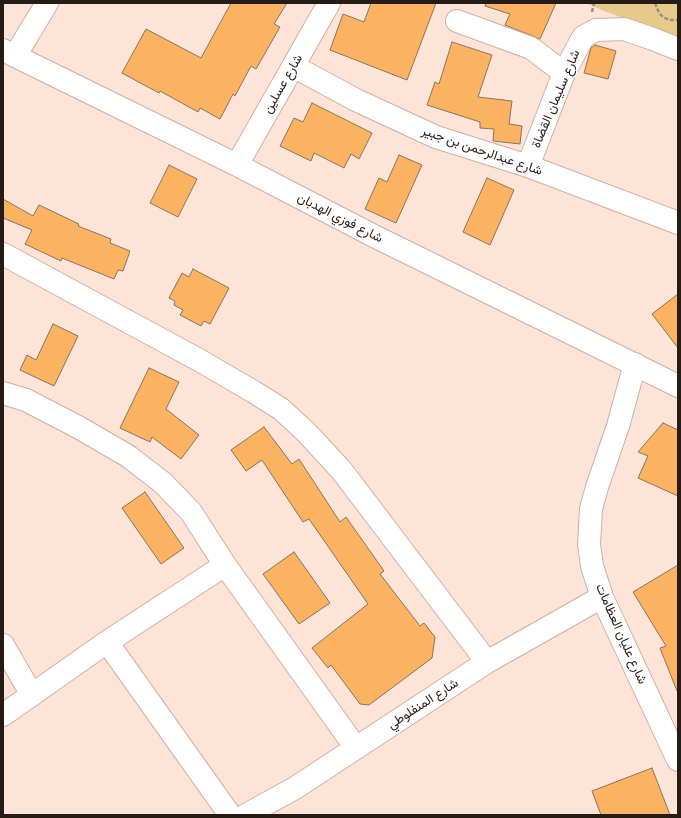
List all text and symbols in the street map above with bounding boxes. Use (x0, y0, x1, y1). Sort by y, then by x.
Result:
street label: شارع سليمان القضاة (528, 48, 584, 150)
street label: شارع عسلين (260, 52, 306, 116)
street label: شارع عبدالرحمن بن جبير (420, 123, 544, 179)
street label: شارع فوزي الهدبان (295, 190, 385, 246)
street label: شارع عليان العظامات (592, 581, 650, 687)
street label: شارع المنفلوطي (385, 675, 461, 733)

